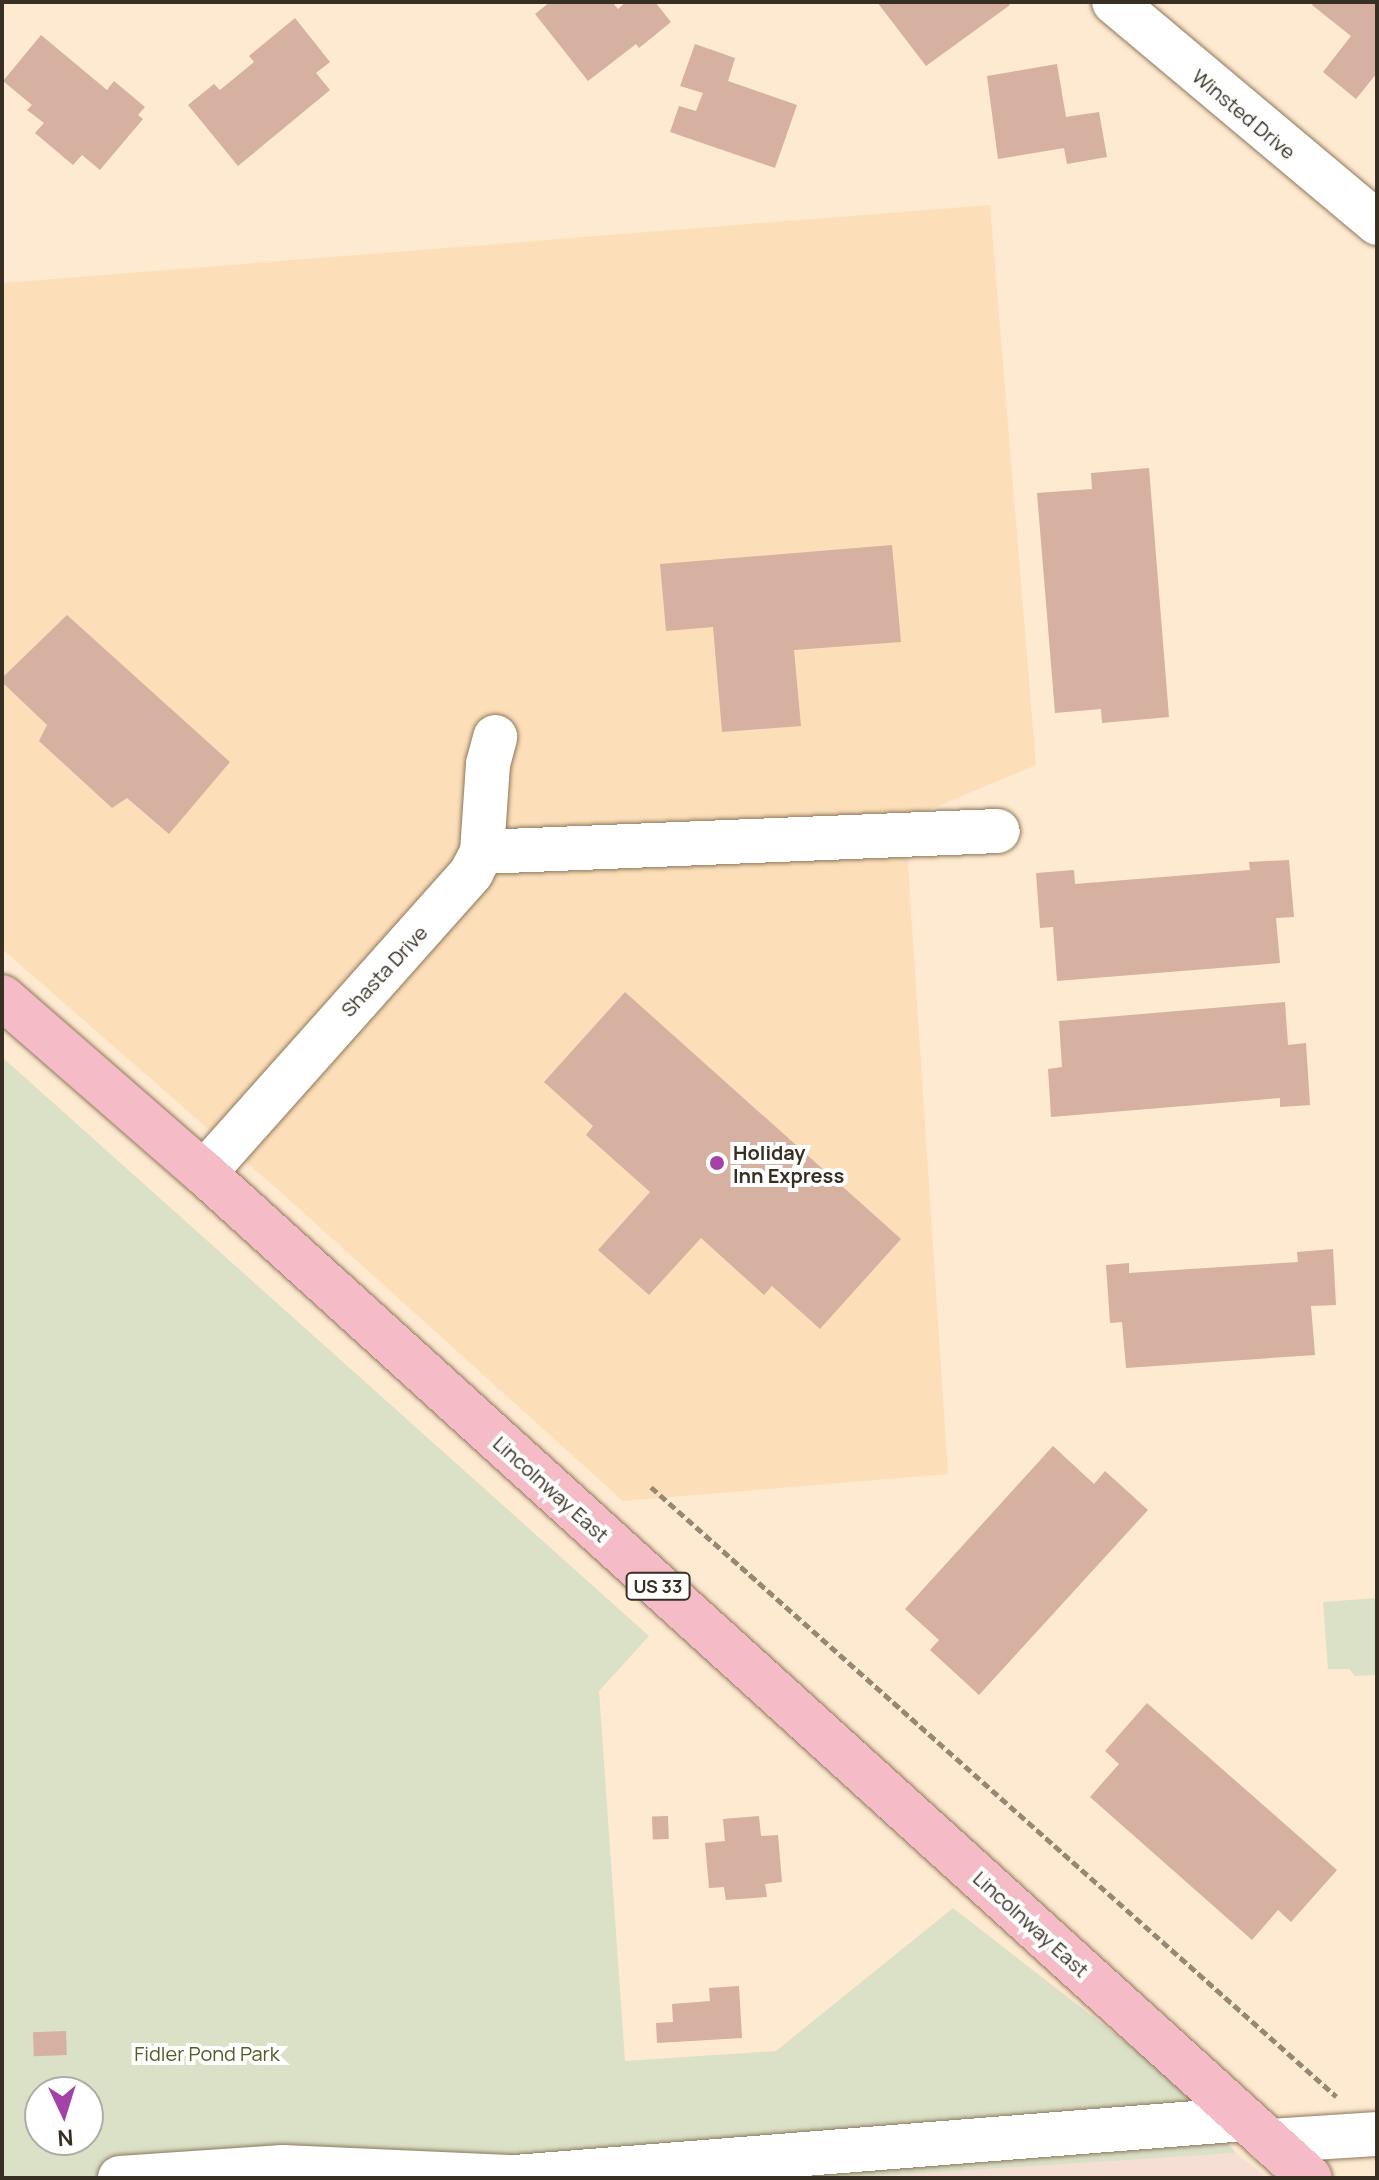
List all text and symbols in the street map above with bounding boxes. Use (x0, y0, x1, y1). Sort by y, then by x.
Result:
street label: Winsted Drive (1188, 64, 1300, 164)
street label: Shasta Drive (336, 921, 432, 1021)
place label: Holiday Inn Express (733, 1140, 844, 1187)
marker: Holiday Inn Express (708, 1154, 726, 1172)
street label: Lincolnway East (488, 1431, 614, 1547)
road number: US 33 (624, 1572, 692, 1600)
street label: Lincolnway East (968, 1866, 1094, 1982)
park label: Fidler Pond Park (134, 2041, 280, 2065)
north arrow (24, 2076, 104, 2156)
text: N (57, 2122, 74, 2153)

